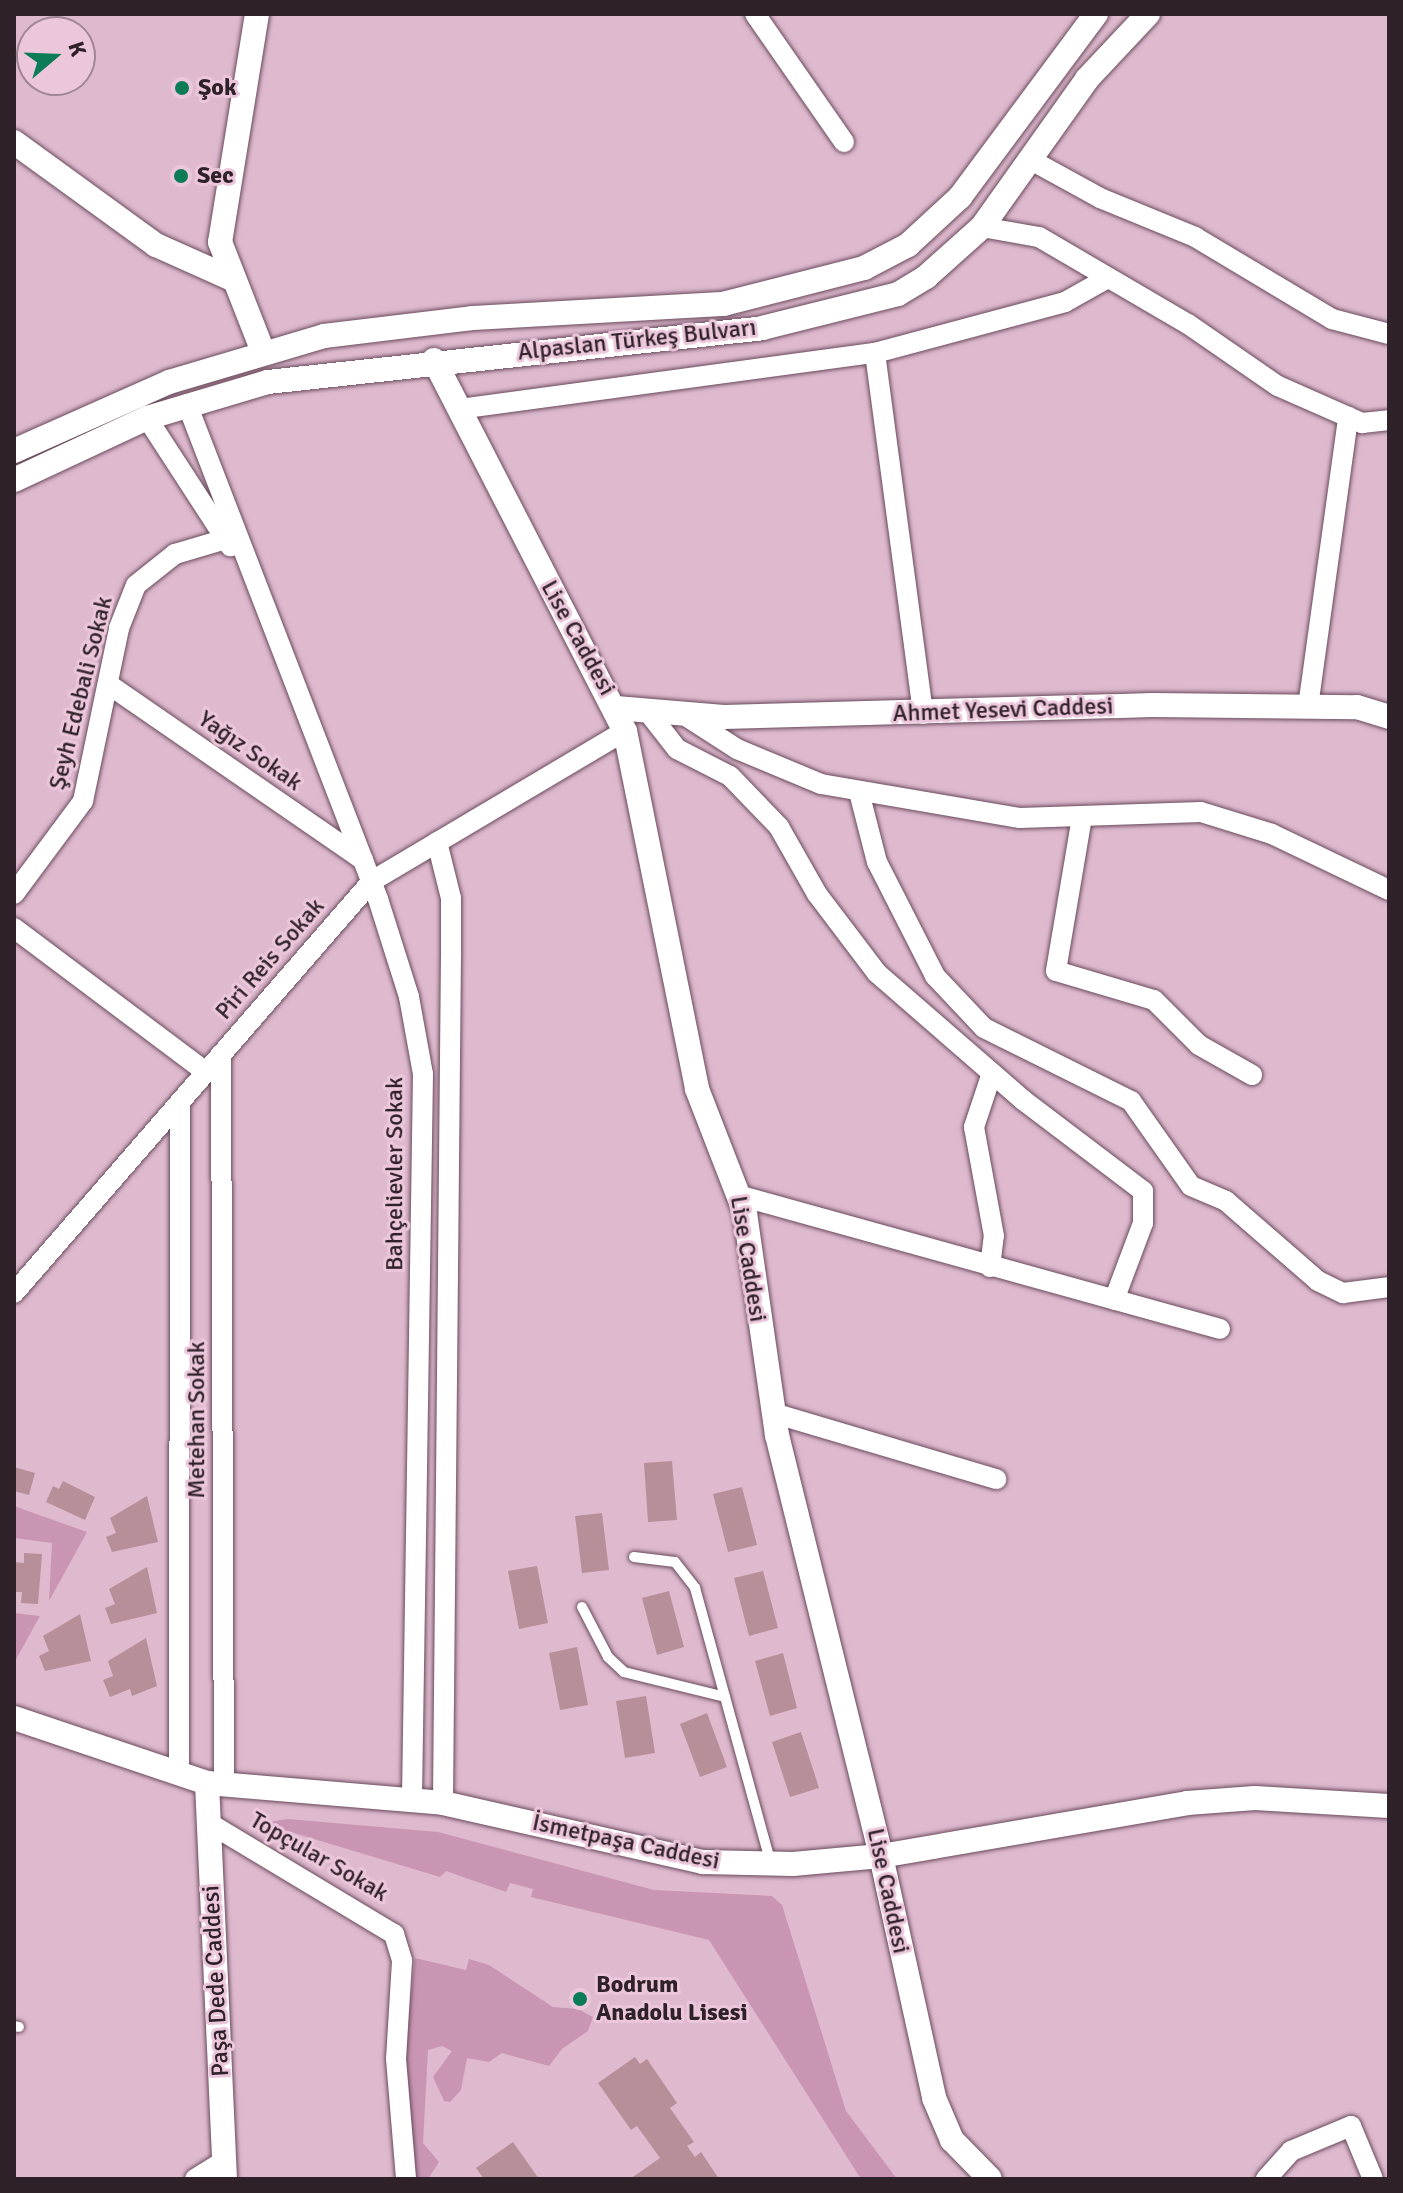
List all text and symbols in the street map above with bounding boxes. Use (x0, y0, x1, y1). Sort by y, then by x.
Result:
north arrow (16, 16, 96, 96)
text: K (62, 38, 92, 60)
place label: Şok (198, 74, 236, 102)
marker: Şok (173, 79, 191, 97)
place label: Sec (197, 162, 234, 190)
marker: Sec (172, 167, 190, 185)
street label: Alpaslan Türkeş Bulvarı (516, 313, 758, 367)
street label: Lise Caddesi (535, 575, 621, 701)
street label: Şeyh Edebali Sokak (43, 593, 119, 793)
street label: Ahmet Yesevi Caddesi (892, 692, 1114, 728)
street label: Yağız Sokak (192, 705, 308, 797)
street label: Piri Reis Sokak (209, 892, 331, 1026)
street label: Bahçelievler Sokak (381, 1077, 409, 1271)
street label: Lise Caddesi (724, 1194, 772, 1324)
street label: Metehan Sokak (183, 1341, 211, 1499)
street label: Topçular Sokak (245, 1806, 393, 1908)
street label: İsmetpaşa Caddesi (530, 1808, 722, 1876)
street label: Lise Caddesi (861, 1826, 915, 1956)
street label: Paşa Dede Caddesi (197, 1885, 235, 2077)
place label: Bodrum Anadolu Lisesi (596, 1971, 748, 2027)
marker: Bodrum Anadolu Lisesi (571, 1990, 589, 2008)

